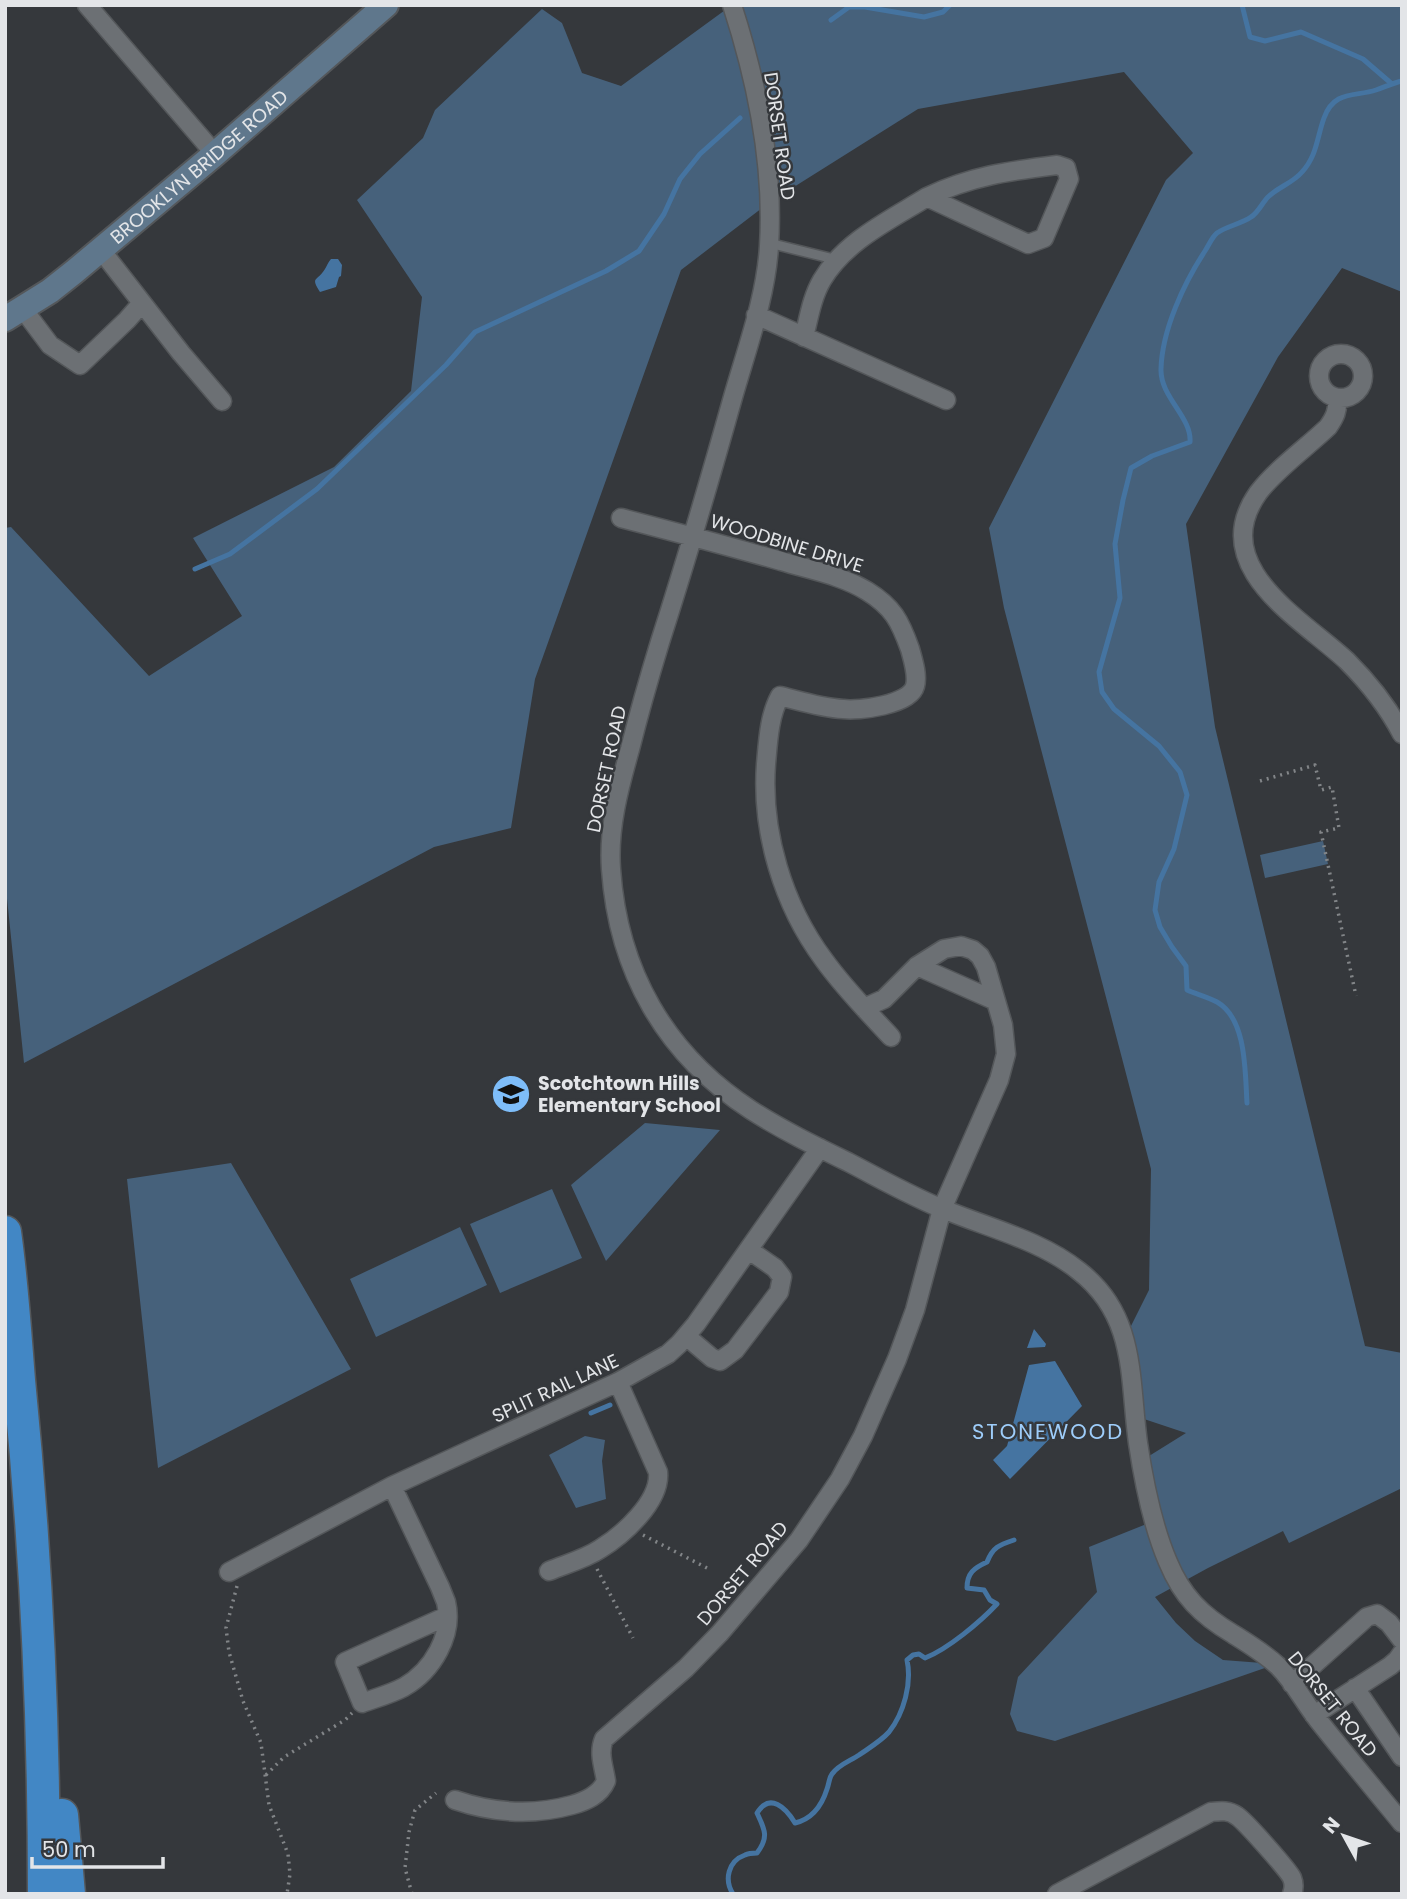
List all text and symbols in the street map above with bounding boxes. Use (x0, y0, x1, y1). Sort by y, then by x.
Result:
street label: DORSET ROAD (757, 70, 802, 202)
street label: BROOKLYN BRIDGE ROAD (104, 83, 294, 250)
street label: WOODBINE DRIVE (707, 507, 867, 580)
street label: DORSET ROAD (580, 703, 633, 835)
place label: Scotchtown Hills Elementary School (538, 1070, 721, 1119)
school or university icon: Scotchtown Hills Elementary School (490, 1073, 532, 1115)
street label: SPLIT RAIL LANE (488, 1347, 623, 1430)
district label: STONEWOOD (972, 1417, 1124, 1446)
street label: DORSET ROAD (691, 1515, 794, 1631)
street label: DORSET ROAD (1282, 1646, 1384, 1763)
north arrow (1309, 1801, 1379, 1871)
text: N (1316, 1811, 1346, 1840)
scale bar (32, 1826, 163, 1870)
text: 50 m (42, 1835, 96, 1864)

